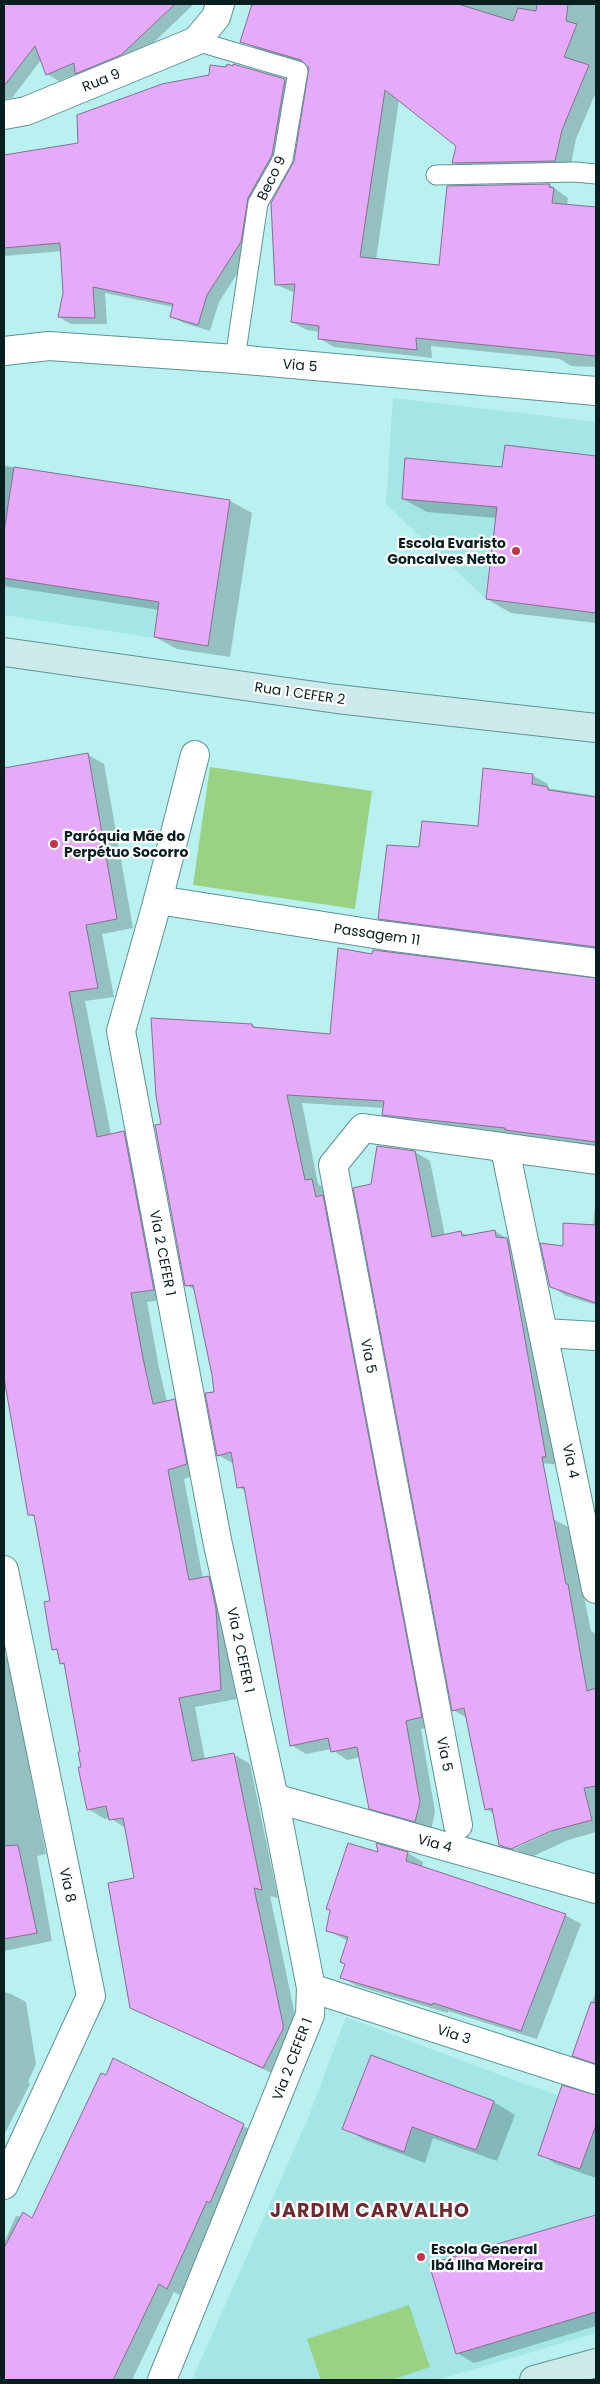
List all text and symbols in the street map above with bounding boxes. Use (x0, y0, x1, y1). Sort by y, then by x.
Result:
street label: Rua 9 (79, 63, 123, 97)
street label: Beco 9 (252, 152, 290, 204)
street label: Via 5 (282, 354, 318, 376)
place label: Escola Evaristo Goncalves Netto (387, 533, 506, 569)
marker: Escola Evaristo Goncalves Netto (510, 545, 522, 557)
street label: Rua 1 CEFER 2 (253, 677, 347, 709)
place label: Paróquia Mãe do Perpétuo Socorro (64, 826, 188, 862)
marker: Paróquia Mãe do Perpétuo Socorro (48, 838, 60, 850)
street label: Passagem 11 (333, 918, 421, 950)
street label: Via 2 CEFER 1 (145, 1208, 181, 1298)
street label: Via 5 (356, 1337, 382, 1375)
street label: Via 4 (558, 1442, 584, 1480)
street label: Via 2 CEFER 1 (222, 1605, 260, 1695)
street label: Via 5 (432, 1735, 458, 1773)
street label: Via 4 (416, 1829, 455, 1857)
street label: Via 8 (55, 1866, 81, 1904)
street label: Via 2 CEFER 1 (267, 2015, 317, 2103)
street label: Via 3 (435, 2019, 473, 2049)
district label: JARDIM CARVALHO (270, 2197, 470, 2224)
place label: Escola General Ibá Ilha Moreira (431, 2239, 543, 2275)
marker: Escola General Ibá Ilha Moreira (415, 2251, 427, 2263)

